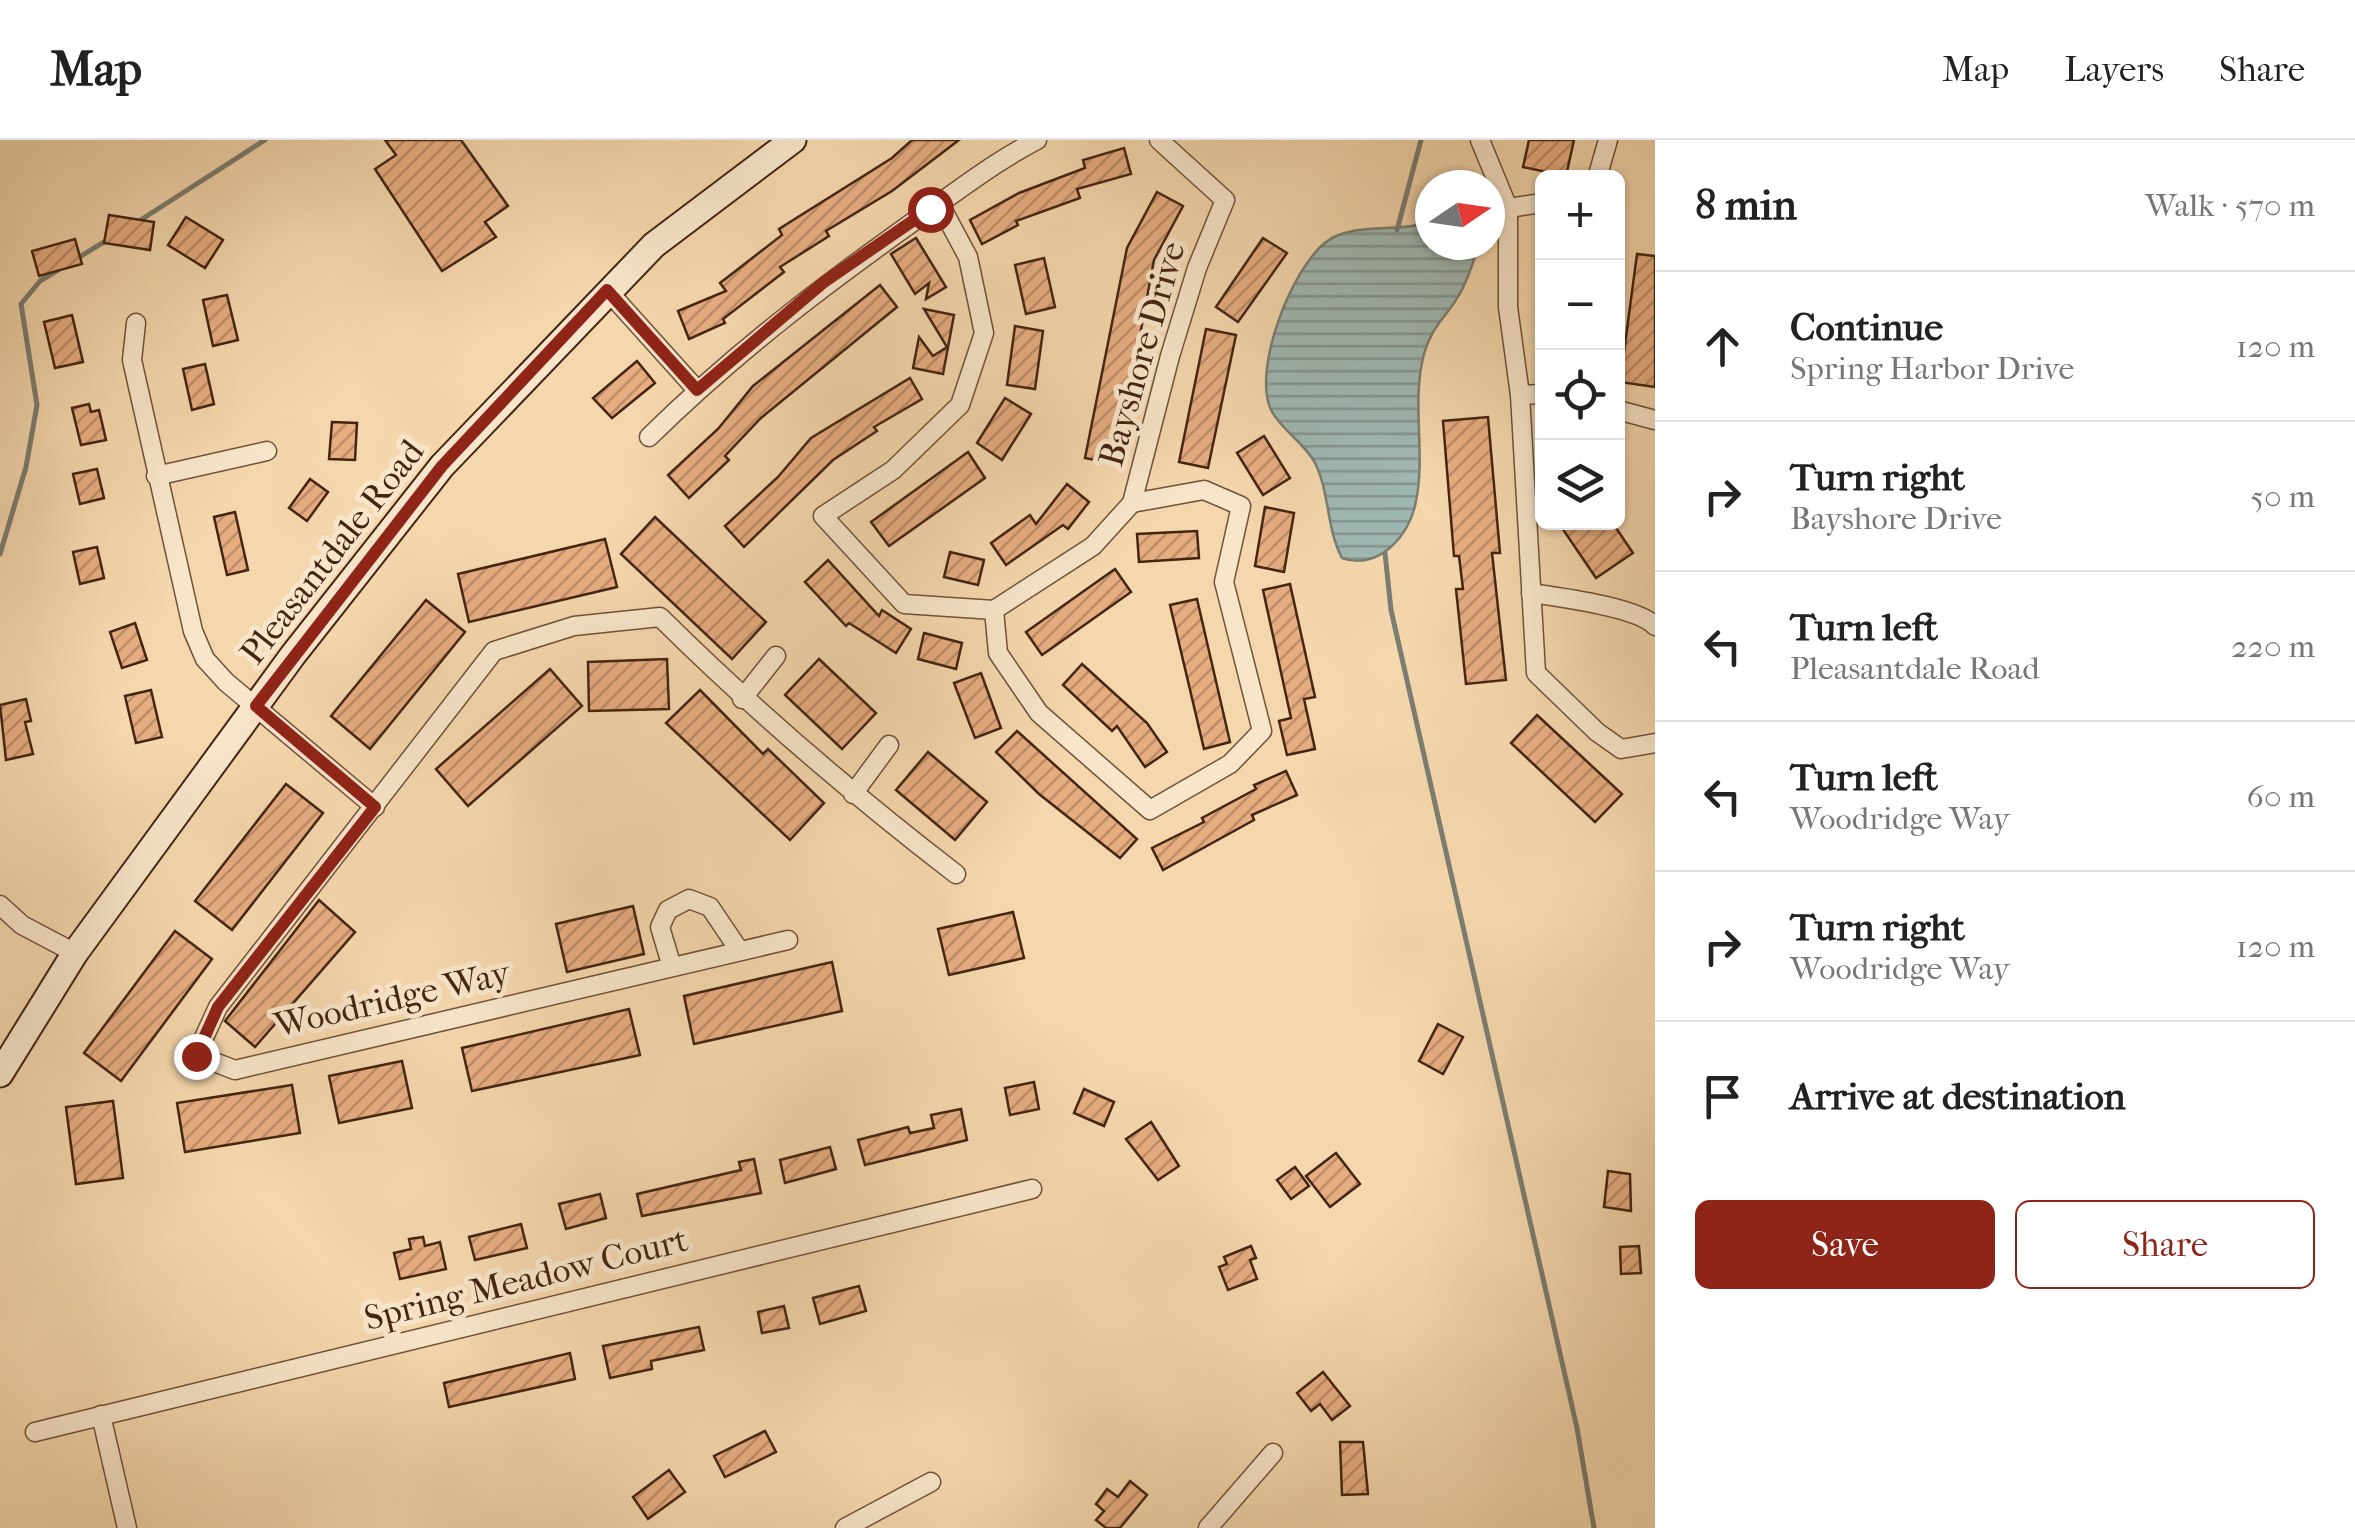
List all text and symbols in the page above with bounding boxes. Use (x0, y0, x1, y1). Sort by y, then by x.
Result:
text: Map (50, 41, 142, 97)
text: Map (1942, 49, 2009, 90)
text: Layers (2064, 49, 2164, 90)
text: Share (2219, 49, 2305, 90)
north arrow (1415, 170, 1505, 260)
map controls (1535, 170, 1625, 530)
button: + (1535, 170, 1625, 260)
text: 8 min (1695, 181, 1797, 230)
route start (908, 187, 954, 233)
text: Walk · 570 m (2145, 187, 2315, 224)
street label: Bayshore Drive (1090, 237, 1194, 471)
button: − (1535, 260, 1625, 350)
text: Continue (1790, 305, 1943, 350)
icon: ahead (1695, 319, 1750, 374)
text: 120 m (2236, 328, 2315, 365)
button: locate (1535, 350, 1625, 440)
text: Spring Harbor Drive (1790, 350, 2074, 387)
street label: Pleasantdale Road (232, 431, 433, 672)
button: layers (1535, 440, 1625, 530)
text: Turn right (1790, 455, 1965, 500)
icon: right (1695, 469, 1750, 524)
text: 50 m (2250, 478, 2315, 515)
text: Bayshore Drive (1790, 500, 2002, 537)
text: Turn left (1790, 605, 1938, 650)
icon: left (1695, 619, 1750, 674)
text: 220 m (2231, 628, 2315, 665)
text: Pleasantdale Road (1790, 650, 2040, 687)
text: Turn left (1790, 755, 1938, 800)
icon: left (1695, 769, 1750, 824)
text: 60 m (2247, 778, 2315, 815)
text: Woodridge Way (1790, 800, 2010, 837)
text: Turn right (1790, 905, 1965, 950)
icon: right (1695, 919, 1750, 974)
text: 120 m (2236, 928, 2315, 965)
text: Woodridge Way (1790, 950, 2010, 987)
street label: Woodridge Way (269, 952, 515, 1046)
route end (174, 1034, 220, 1080)
icon: arrive (1695, 1069, 1750, 1124)
text: Arrive at destination (1790, 1074, 2126, 1119)
button: Save (1695, 1200, 1995, 1289)
button: Share (2015, 1200, 2315, 1289)
street label: Spring Meadow Court (360, 1219, 692, 1339)

